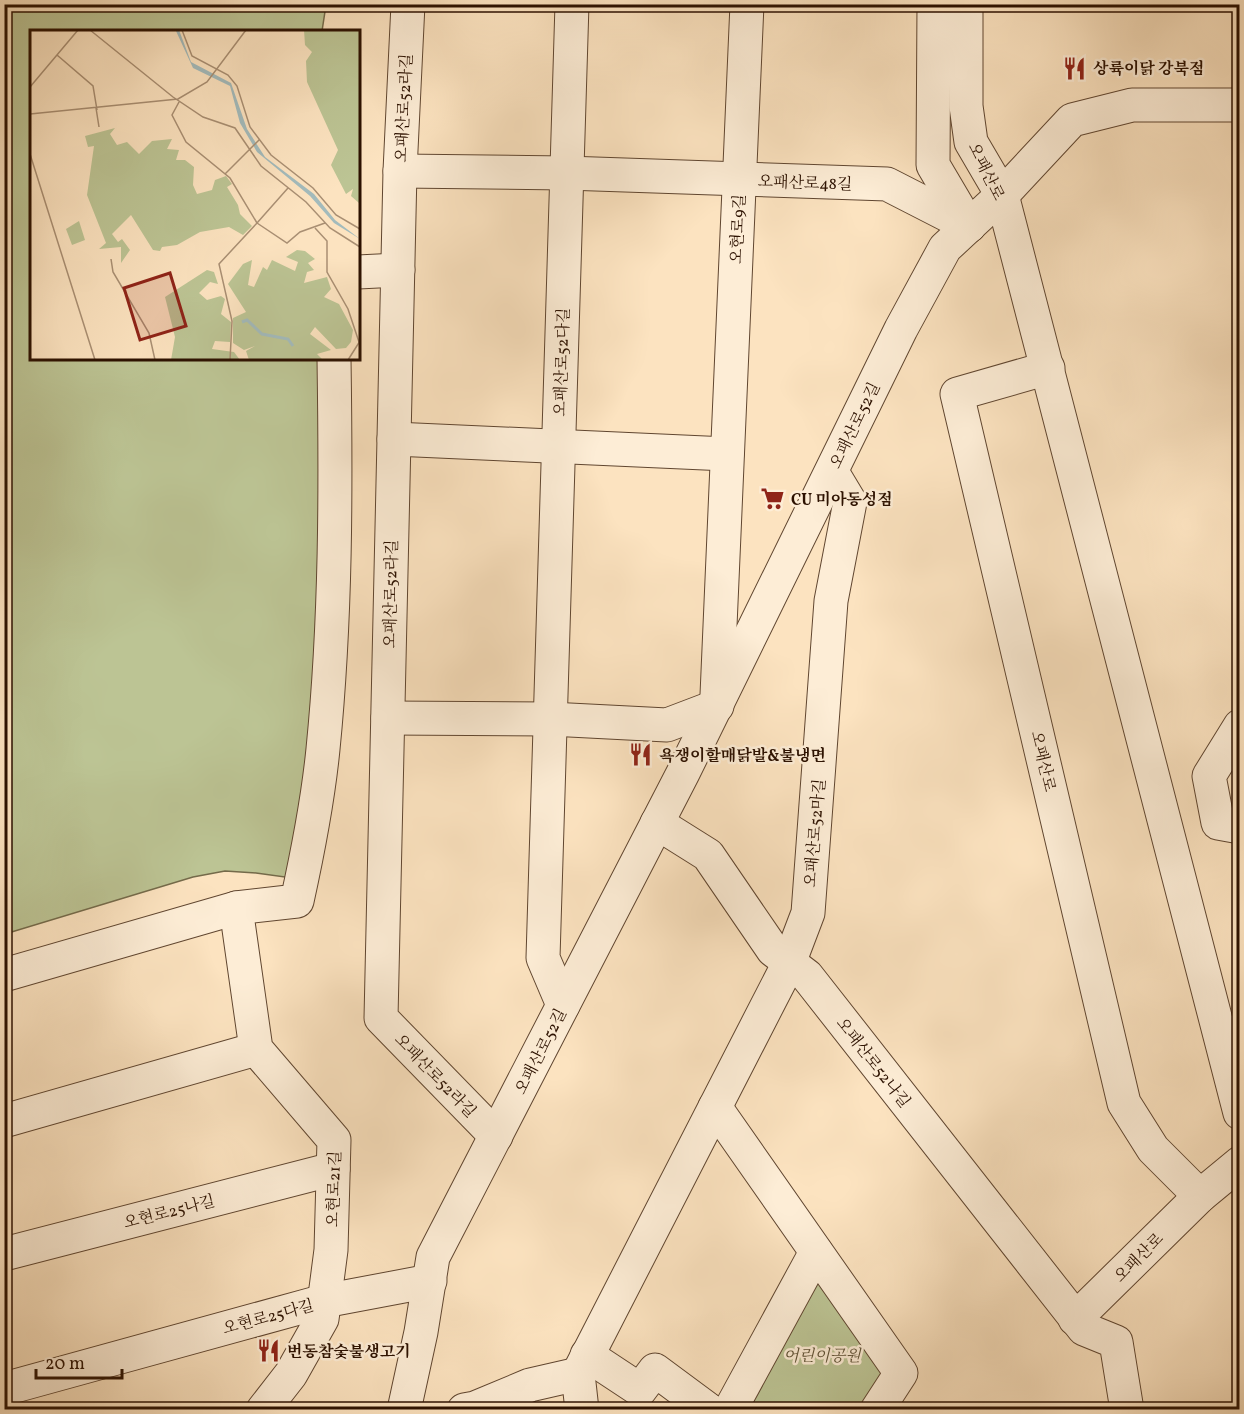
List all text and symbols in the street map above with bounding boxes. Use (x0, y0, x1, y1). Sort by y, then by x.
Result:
inset map (30, 30, 360, 360)
street label: 오패산로52라길 (391, 53, 419, 163)
restaurant icon: 상륙이닭 강북점 (1062, 55, 1088, 81)
place label: 상륙이닭 강북점 (1093, 59, 1204, 81)
street label: 오패산로 (962, 139, 1009, 205)
street label: 오패산로48길 (757, 171, 853, 197)
street label: 오현로9길 (726, 194, 752, 265)
street label: 오패산로52다길 (550, 307, 576, 417)
street label: 오패산로52길 (825, 379, 886, 473)
supermarket icon: CU 미아동성점 (760, 486, 786, 512)
place label: CU 미아동성점 (791, 490, 893, 512)
street label: 오패산로52라길 (380, 539, 404, 649)
street label: 오패산로 (1024, 729, 1060, 795)
restaurant icon: 욕쟁이할매닭발&불냉면 (628, 742, 654, 768)
place label: 욕쟁이할매닭발&불냉면 (659, 746, 826, 768)
street label: 오패산로52마길 (800, 778, 832, 888)
street label: 오패산로52길 (511, 1005, 573, 1099)
street label: 오패산로52나길 (830, 1014, 915, 1113)
street label: 오패산로52라길 (389, 1030, 480, 1123)
street label: 오현로21길 (323, 1150, 347, 1228)
street label: 오현로25나길 (121, 1191, 218, 1235)
street label: 오패산로 (1110, 1228, 1169, 1288)
street label: 오현로25다길 (220, 1295, 317, 1341)
restaurant icon: 번동참숯불생고기 (256, 1338, 282, 1364)
scale bar (36, 1342, 122, 1380)
place label: 번동참숯불생고기 (287, 1342, 411, 1364)
park label: 어린이공원 (783, 1346, 862, 1368)
text: 20 m (45, 1352, 85, 1377)

